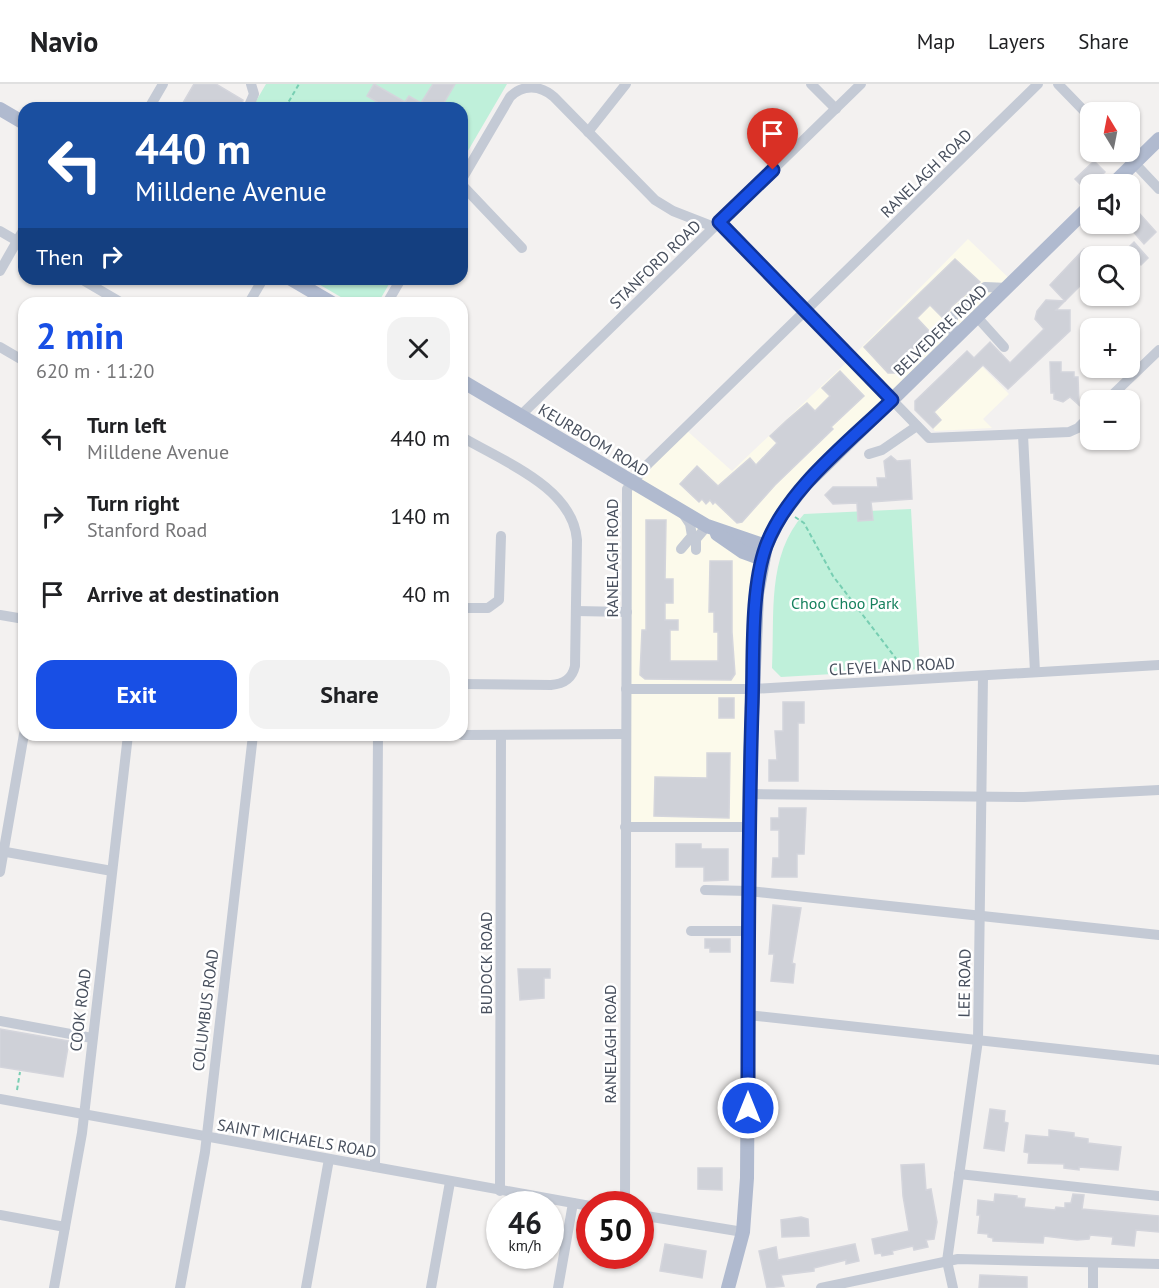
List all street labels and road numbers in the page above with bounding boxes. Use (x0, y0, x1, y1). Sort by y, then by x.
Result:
street label: RANELAGH ROAD (876, 124, 976, 222)
street label: STANFORD ROAD (605, 215, 705, 313)
street label: BELVEDERE ROAD (889, 280, 991, 380)
street label: KEURBOOM ROAD (535, 399, 653, 481)
street label: RANELAGH ROAD (602, 498, 622, 618)
street label: CLEVELAND ROAD (829, 653, 955, 679)
street label: BUDOCK ROAD (476, 911, 496, 1015)
street label: COLUMBUS ROAD (188, 948, 222, 1072)
street label: LEE ROAD (953, 948, 975, 1018)
street label: COOK ROAD (65, 967, 95, 1053)
street label: RANELAGH ROAD (600, 984, 620, 1104)
street label: SAINT MICHAELS ROAD (216, 1114, 378, 1162)

